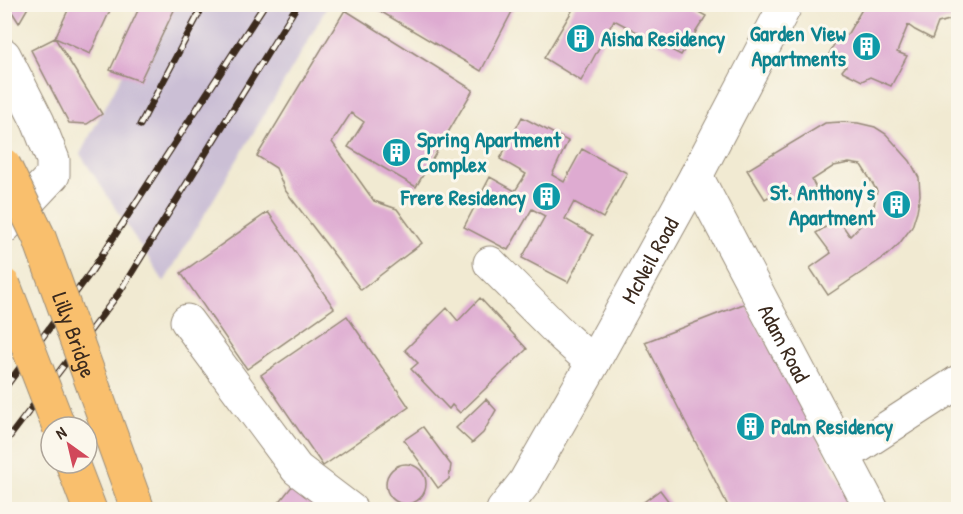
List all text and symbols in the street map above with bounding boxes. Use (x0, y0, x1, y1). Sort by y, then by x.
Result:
place label: Garden View Apartments (750, 18, 847, 74)
building icon: Aisha Residency (564, 22, 596, 54)
place label: Aisha Residency (601, 23, 726, 54)
building icon: Garden View Apartments (851, 30, 883, 62)
place label: Spring Apartment Complex (417, 124, 562, 180)
building icon: Spring Apartment Complex (380, 136, 412, 168)
place label: St. Anthony's Apartment (770, 177, 876, 233)
building icon: Frere Residency (531, 181, 563, 213)
place label: Frere Residency (400, 182, 527, 213)
building icon: St. Anthony's Apartment (880, 189, 912, 221)
street label: McNeil Road (614, 211, 686, 309)
street label: Lilly Bridge (45, 288, 104, 382)
street label: Adam Road (751, 299, 817, 388)
building icon: Palm Residency (734, 410, 766, 442)
place label: Palm Residency (771, 411, 894, 442)
north arrow (39, 415, 99, 475)
text: N (51, 421, 71, 444)

